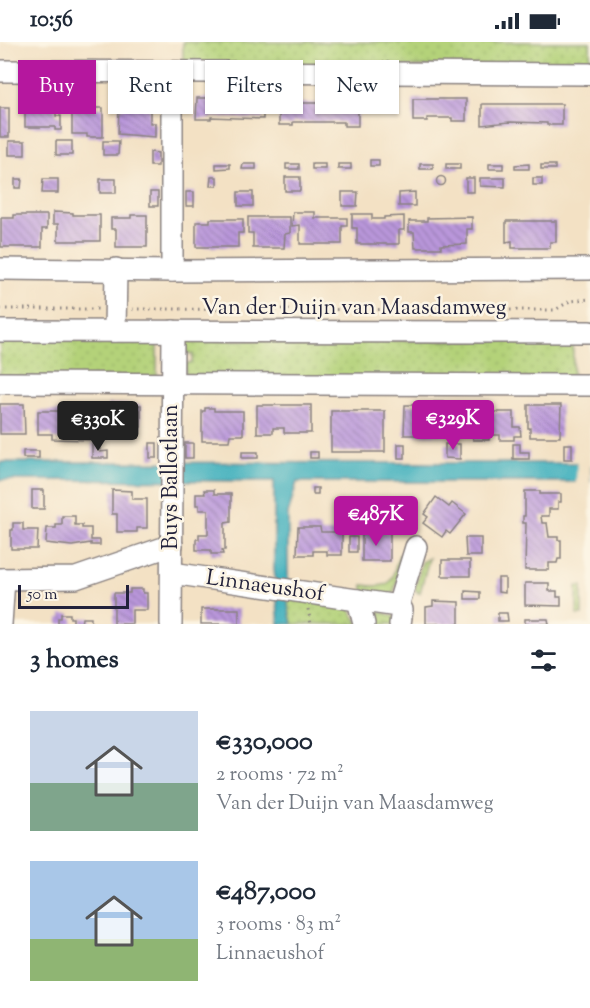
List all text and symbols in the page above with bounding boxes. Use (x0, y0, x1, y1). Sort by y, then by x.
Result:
text: 10:56 (30, 5, 73, 37)
chip: Buy (18, 60, 96, 114)
chip: Rent (108, 60, 193, 114)
chip: Filters (205, 60, 303, 114)
chip: New (315, 60, 399, 114)
street label: Van der Duijn van Maasdamweg (201, 293, 507, 325)
pin: €329K (411, 400, 495, 451)
pin: €330K (56, 401, 140, 452)
street label: Buys Ballotlaan (156, 404, 188, 550)
text: €329K (426, 405, 480, 434)
text: €330K (71, 406, 125, 435)
pin: €487K (334, 496, 418, 547)
text: €487K (348, 501, 404, 530)
street label: Linnaeushof (204, 563, 328, 611)
scale bar (18, 582, 129, 610)
text: 50 m (27, 584, 58, 607)
text: 3 homes (30, 642, 119, 679)
icon: filters (527, 644, 560, 677)
text: €330,000 (216, 724, 313, 761)
icon: home (78, 735, 150, 807)
text: 2 rooms · 72 m² (216, 761, 344, 790)
text: Van der Duijn van Maasdamweg (216, 790, 493, 819)
text: €487,000 (216, 874, 316, 911)
icon: home (78, 885, 150, 957)
text: 3 rooms · 83 m² (216, 911, 341, 940)
text: Linnaeushof (216, 940, 324, 969)

